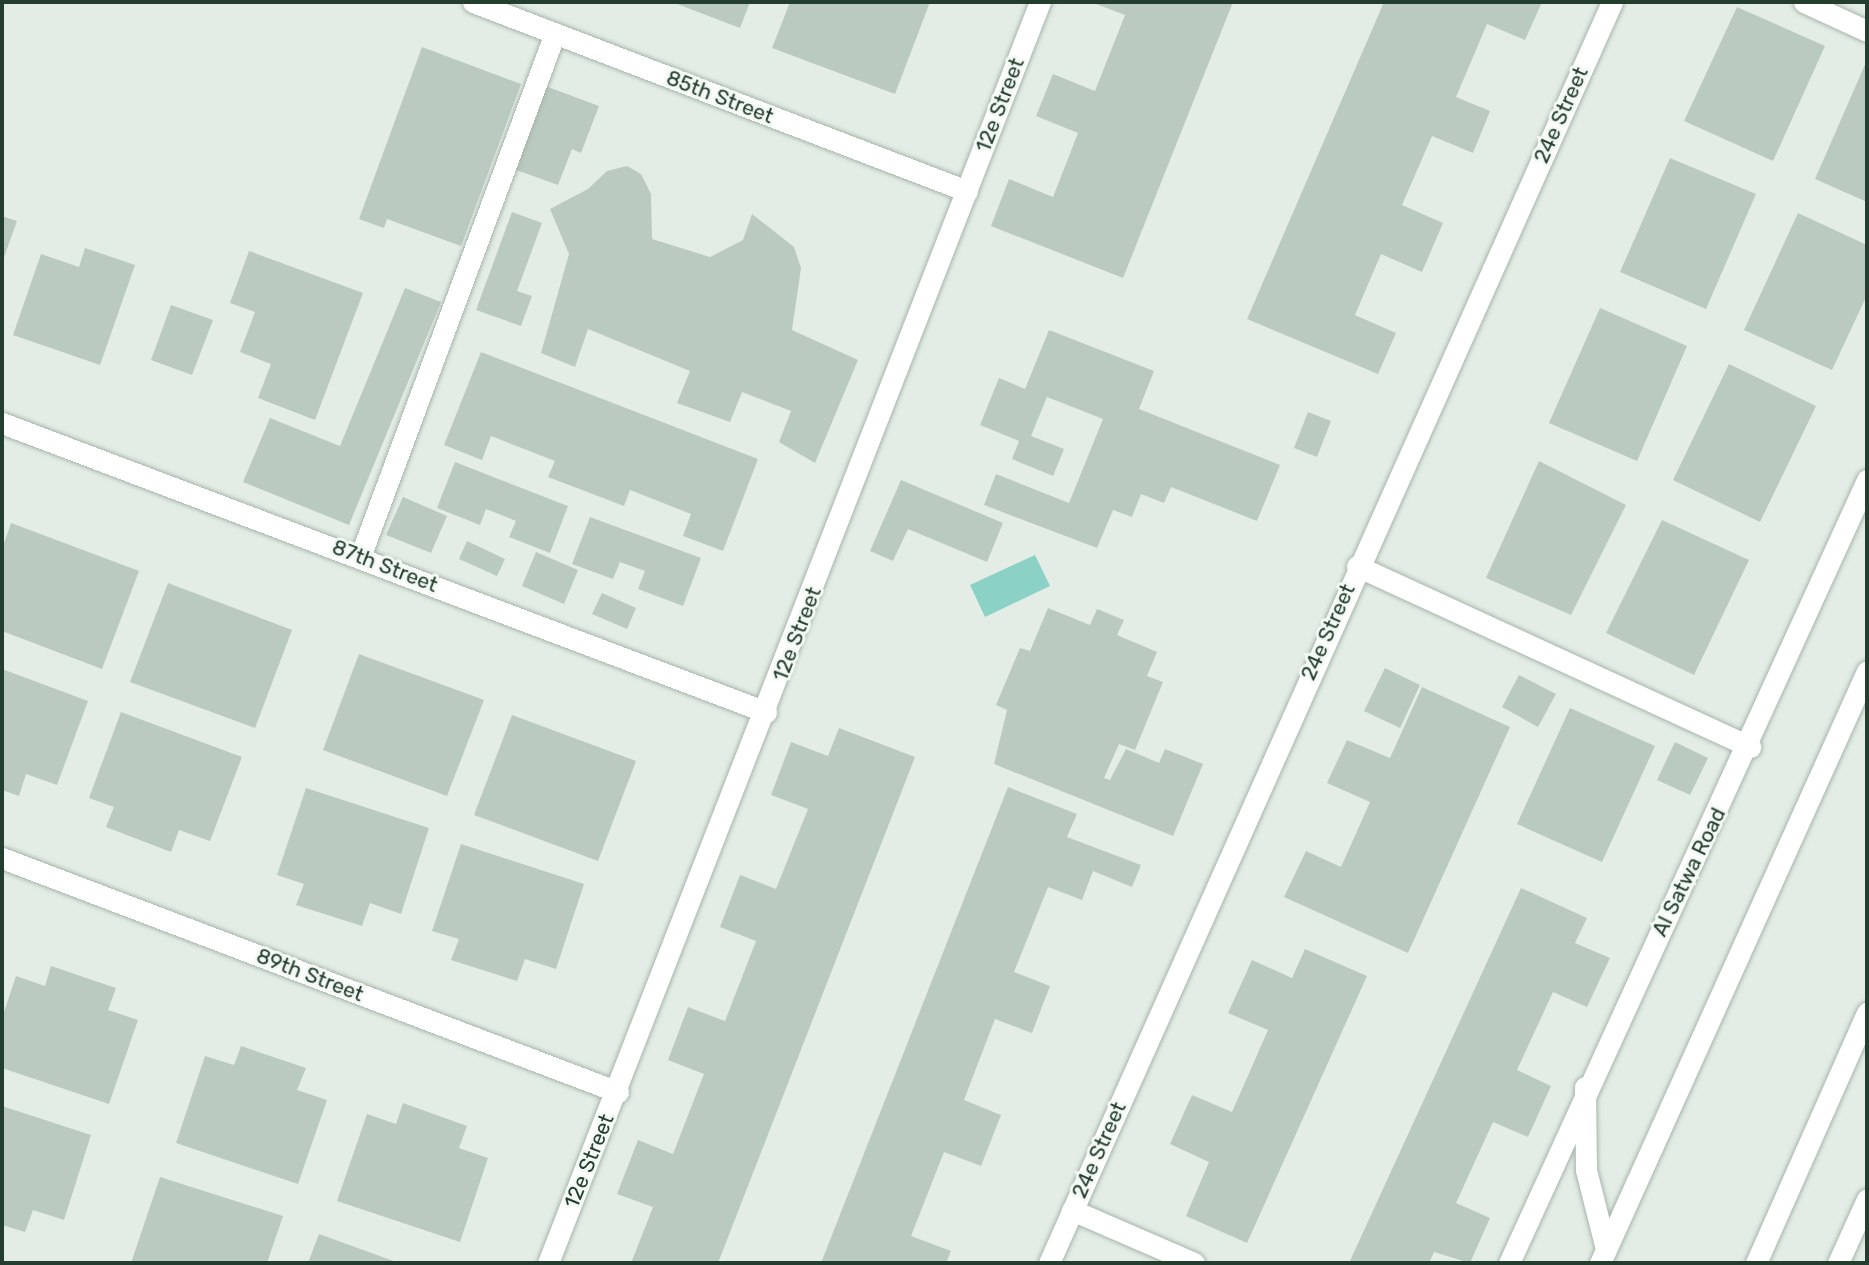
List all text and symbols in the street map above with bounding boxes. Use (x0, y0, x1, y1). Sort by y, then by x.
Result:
street label: 12e Street (971, 54, 1029, 156)
street label: 24e Street (1529, 63, 1593, 167)
street label: 85th Street (663, 65, 777, 129)
street label: 87th Street (329, 534, 441, 598)
street label: 24e Street (1296, 580, 1360, 684)
street label: 12e Street (768, 583, 826, 685)
street label: Al Satwa Road (1647, 804, 1731, 940)
street label: 89th Street (253, 943, 367, 1007)
street label: 24e Street (1067, 1098, 1131, 1202)
street label: 12e Street (559, 1110, 619, 1212)

